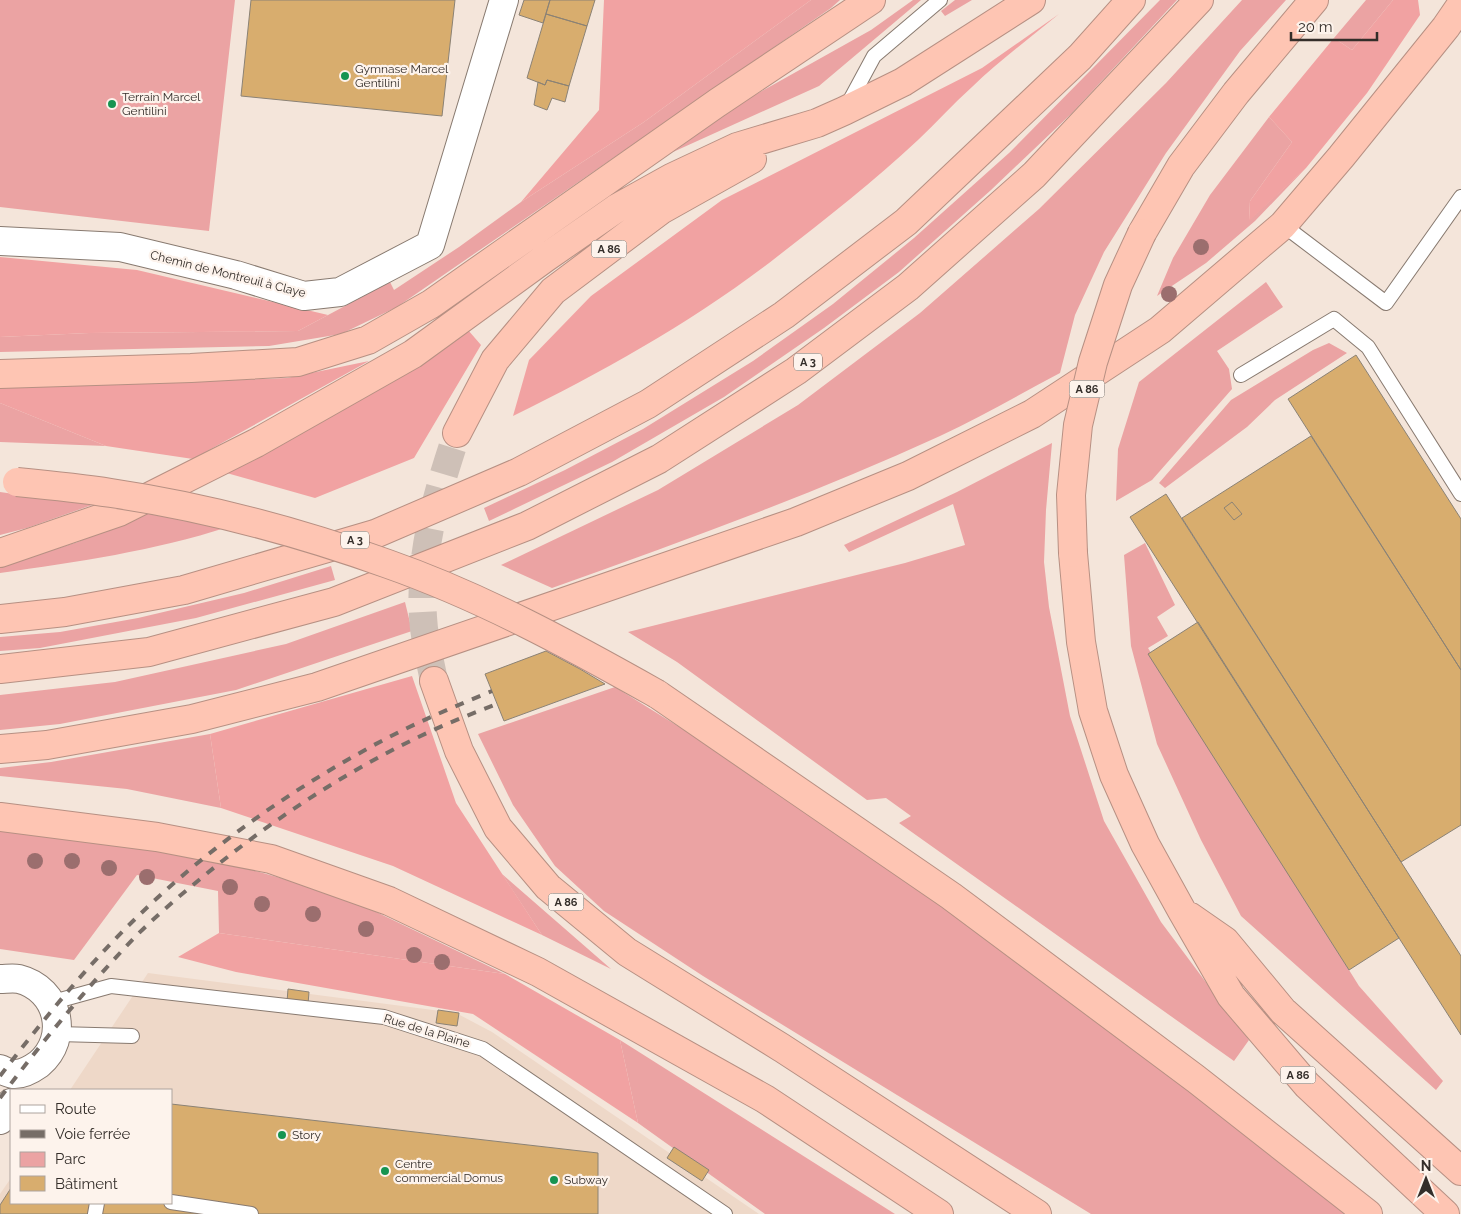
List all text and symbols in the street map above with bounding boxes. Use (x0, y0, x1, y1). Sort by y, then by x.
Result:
scale bar (1291, 10, 1377, 42)
text: 20 m (1298, 18, 1333, 36)
place label: Gymnase Marcel Gentilini (355, 62, 449, 90)
marker: Gymnase Marcel Gentilini (339, 70, 351, 82)
place label: Terrain Marcel Gentilini (122, 90, 201, 118)
marker: Terrain Marcel Gentilini (106, 98, 118, 110)
road number: A 86 (592, 240, 626, 258)
street label: Chemin de Montreuil à Claye (149, 248, 307, 300)
road number: A 3 (794, 354, 822, 371)
road number: A 86 (1070, 380, 1104, 398)
road number: A 3 (341, 532, 369, 548)
road number: A 86 (548, 894, 584, 910)
street label: Rue de la Plaine (382, 1011, 472, 1051)
road number: A 86 (1280, 1066, 1316, 1084)
legend (10, 1089, 172, 1204)
text: Route (55, 1100, 96, 1118)
text: Voie ferrée (55, 1125, 131, 1143)
place label: Story (292, 1128, 321, 1142)
marker: Story (276, 1129, 288, 1141)
text: Parc (55, 1150, 86, 1168)
north arrow (1401, 1154, 1451, 1204)
place label: Centre commercial Domus (395, 1157, 503, 1185)
text: N (1421, 1158, 1431, 1174)
marker: Centre commercial Domus (379, 1165, 391, 1177)
place label: Subway (564, 1173, 609, 1187)
marker: Subway (548, 1174, 560, 1186)
text: Bâtiment (55, 1175, 118, 1193)

